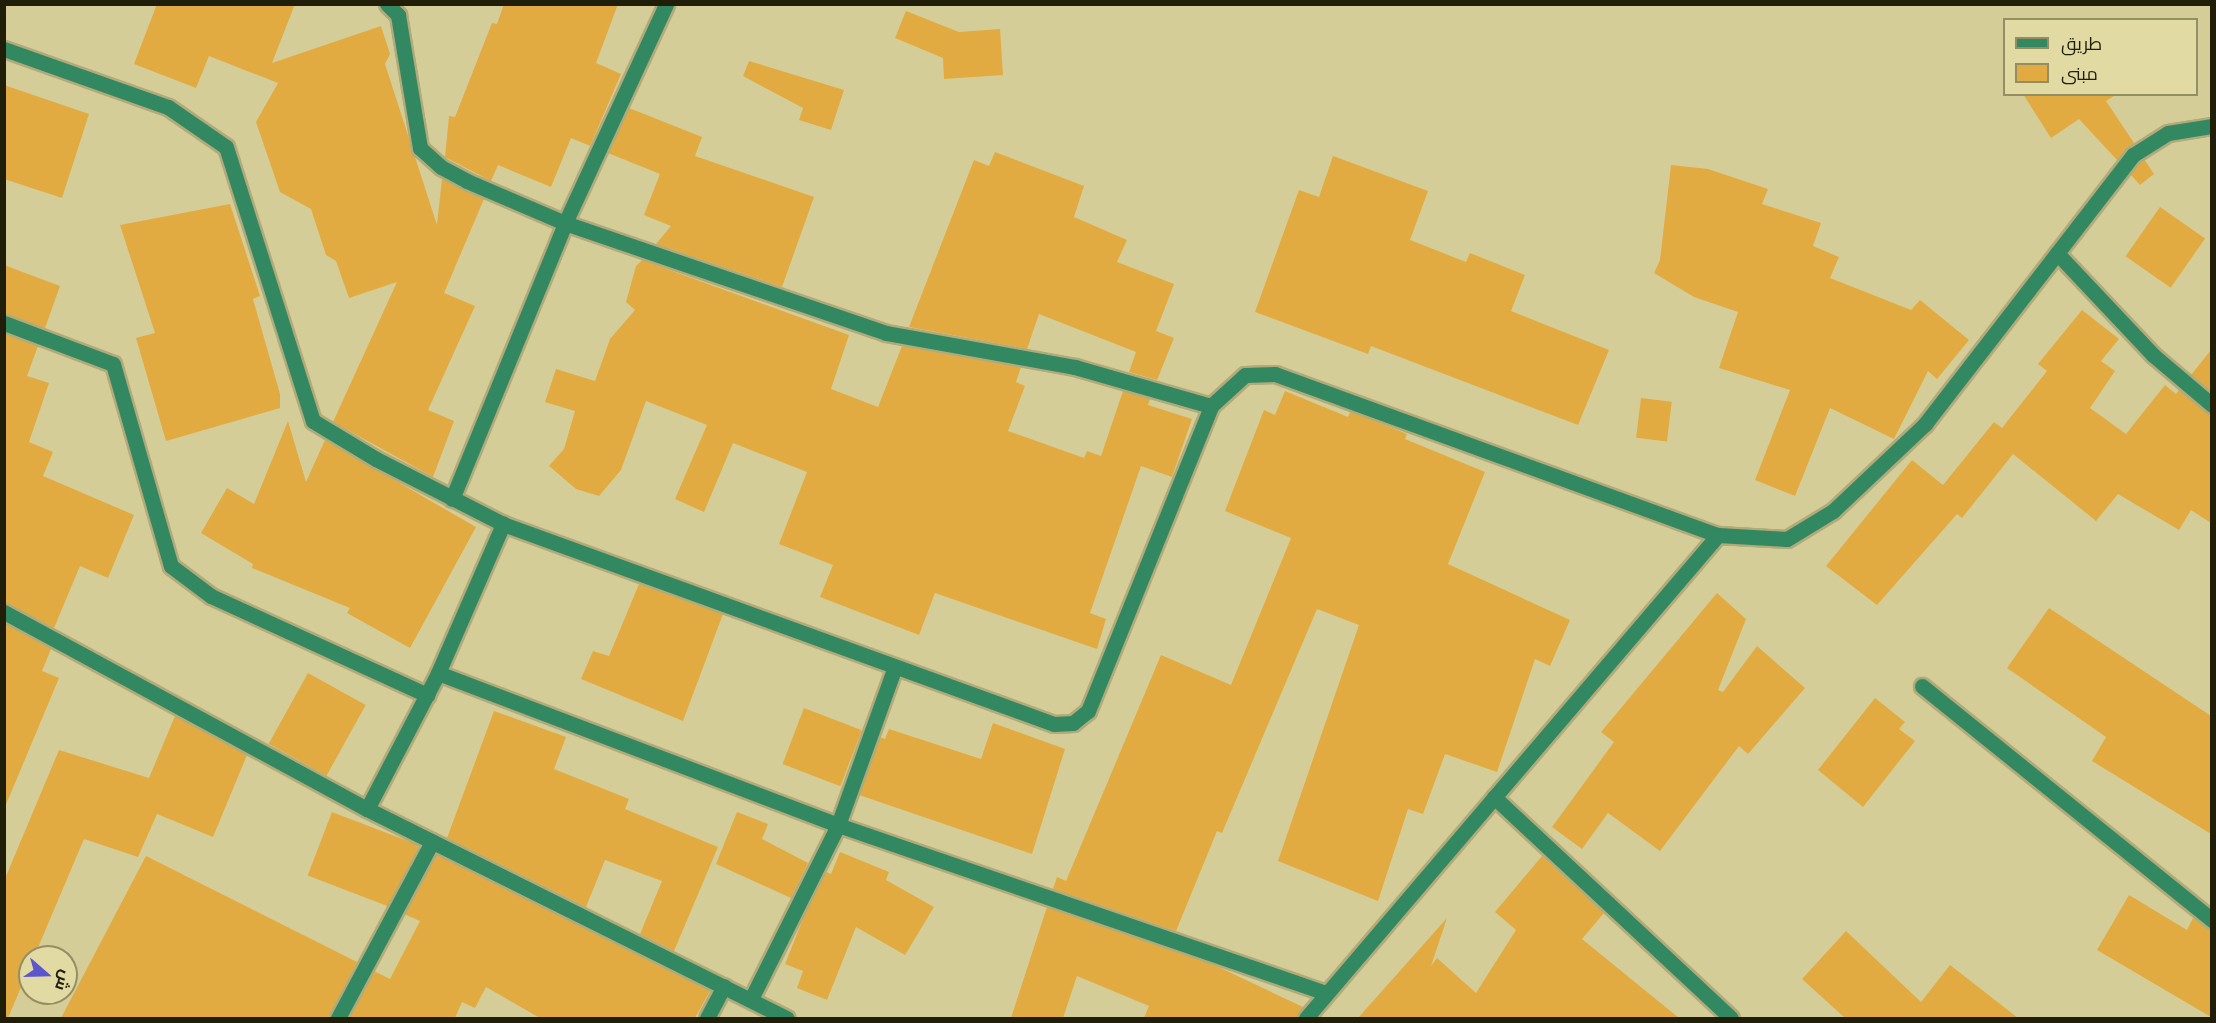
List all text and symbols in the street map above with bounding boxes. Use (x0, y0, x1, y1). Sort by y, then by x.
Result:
legend (2003, 18, 2198, 96)
text: طريق (2061, 33, 2102, 54)
text: مبنى (2061, 63, 2098, 84)
north arrow (18, 945, 78, 1005)
text: ش (51, 968, 76, 994)

